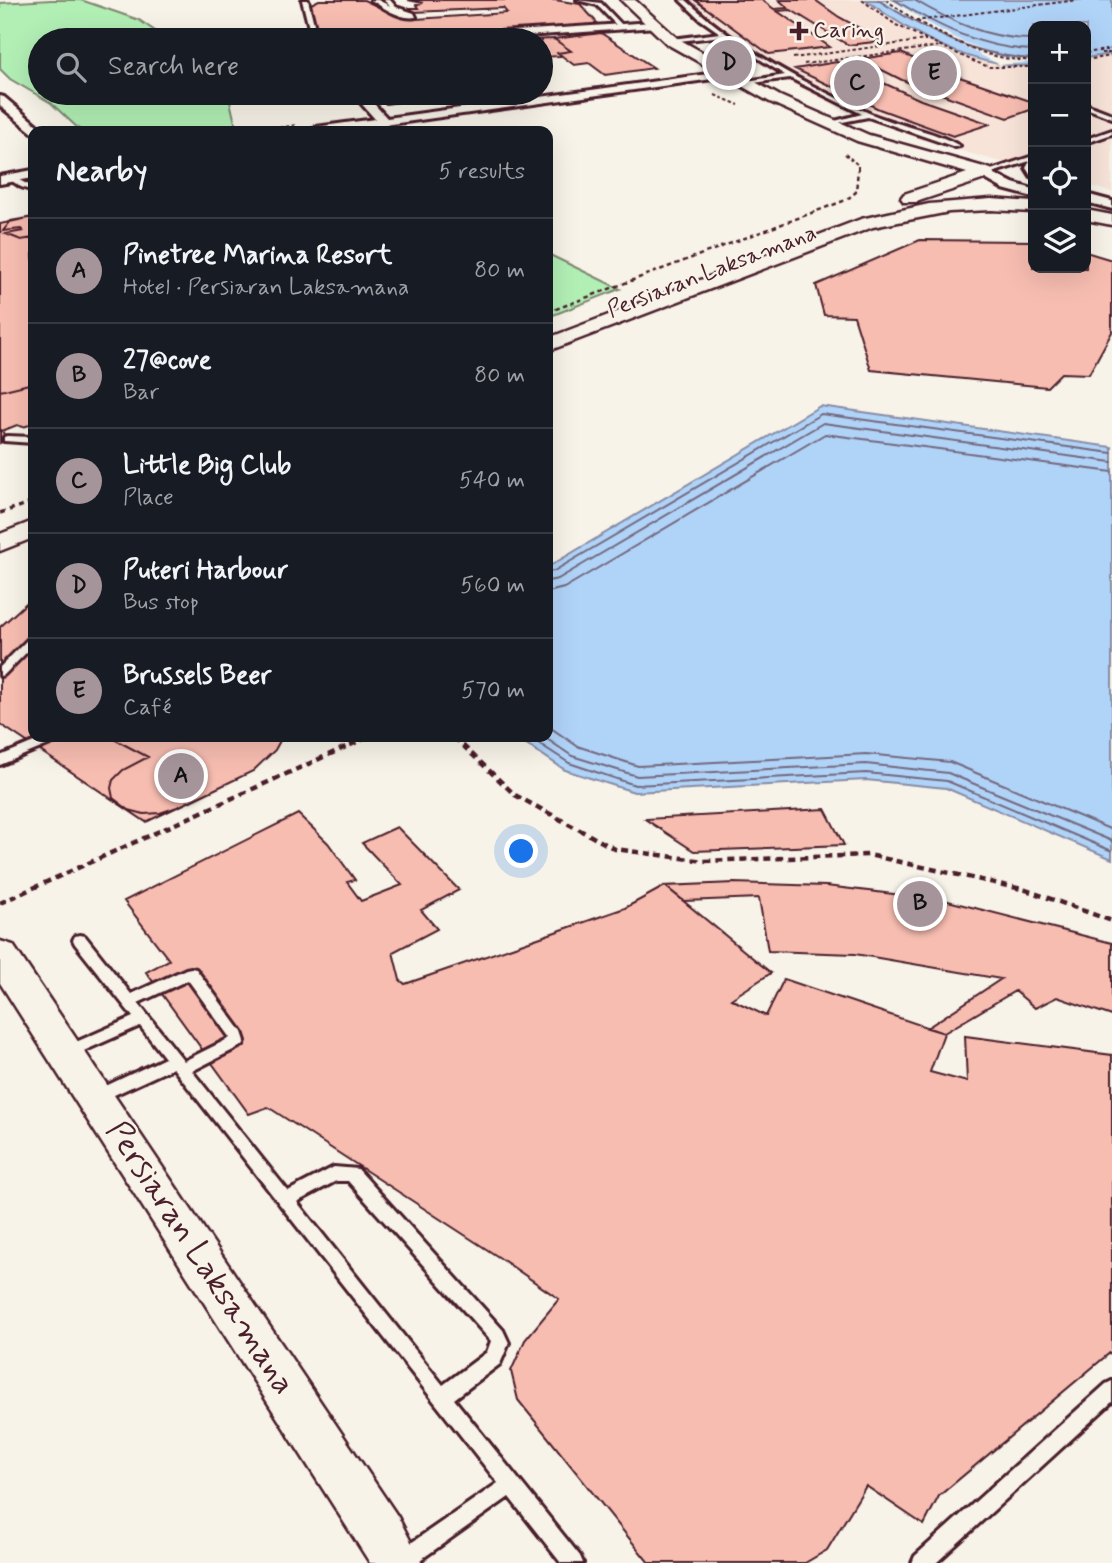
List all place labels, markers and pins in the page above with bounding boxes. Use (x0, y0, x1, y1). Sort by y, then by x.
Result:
place label: Caring (813, 16, 884, 46)
marker: Caring (791, 23, 807, 39)
pin: D (706, 37, 752, 89)
pin: E (911, 47, 957, 99)
pin: C (834, 57, 880, 109)
pin: A (158, 750, 204, 802)
pin: B (897, 878, 943, 930)

